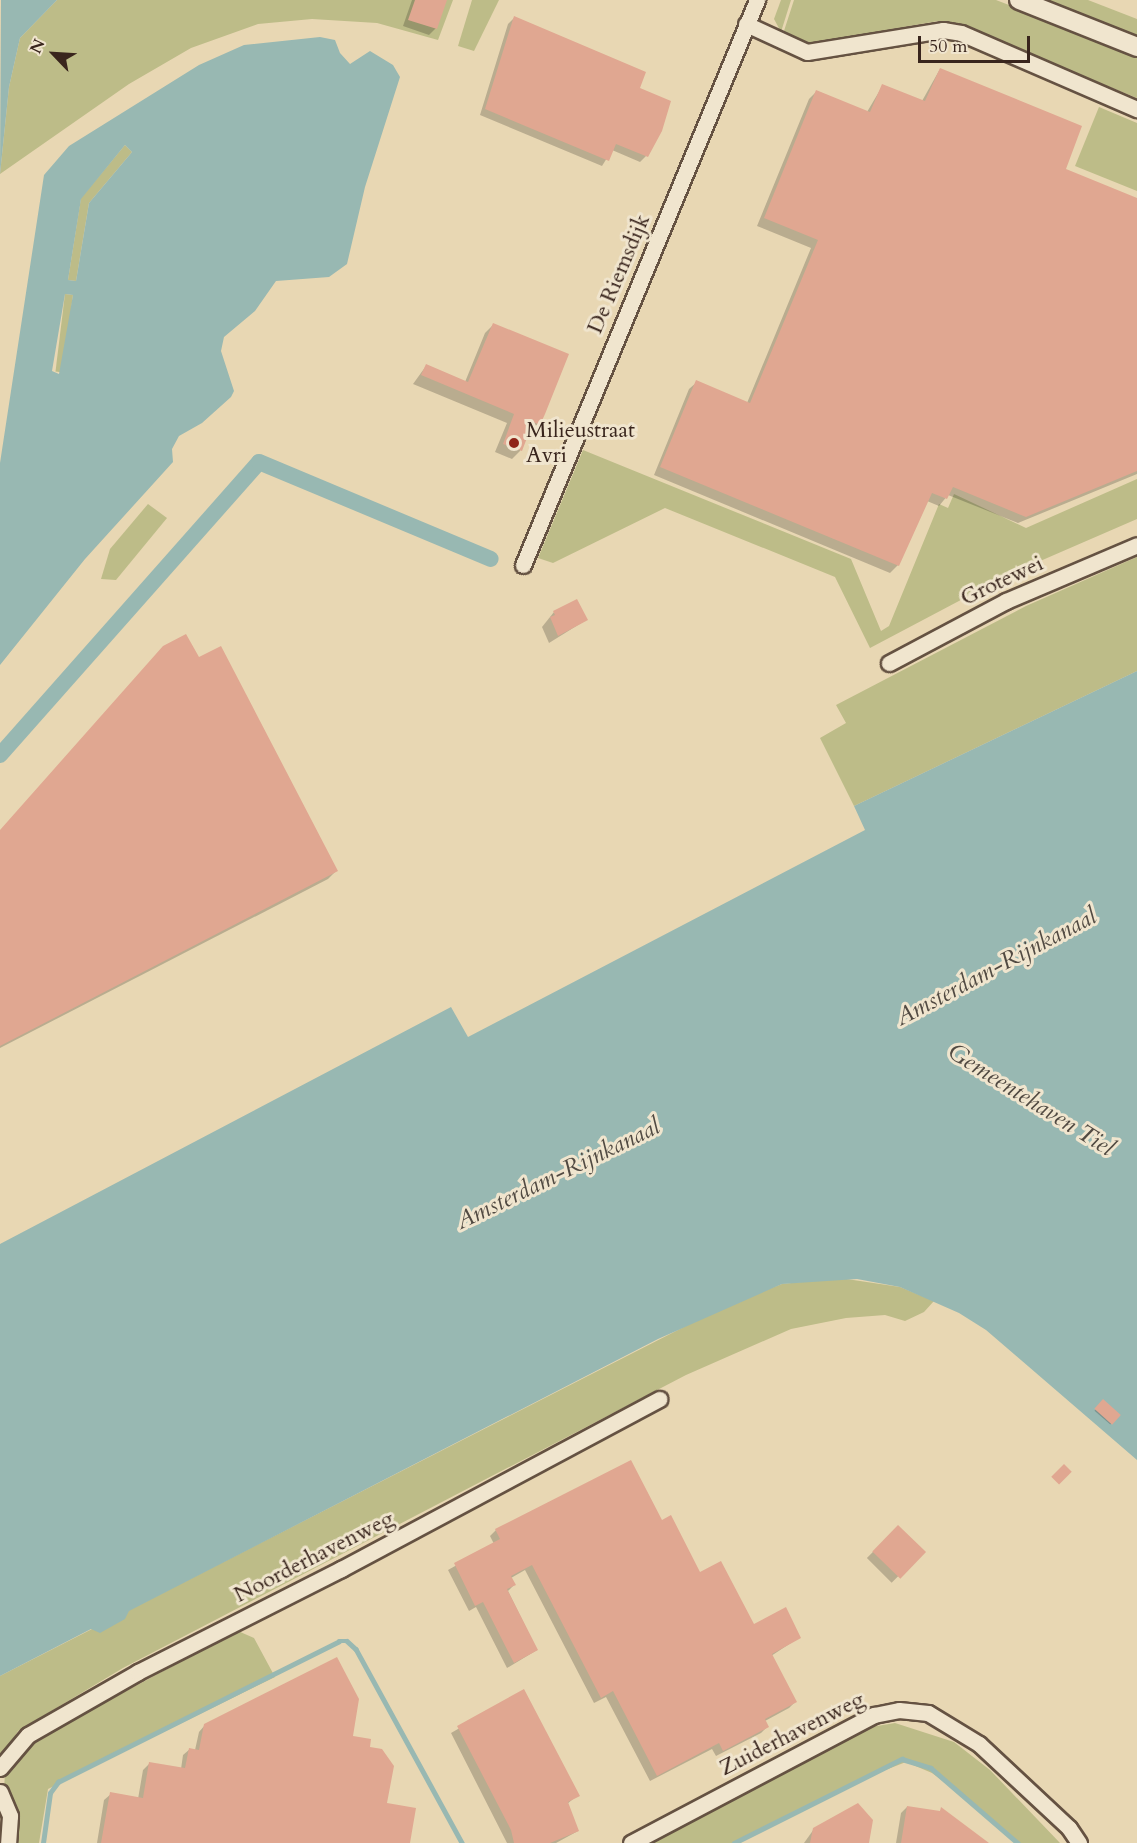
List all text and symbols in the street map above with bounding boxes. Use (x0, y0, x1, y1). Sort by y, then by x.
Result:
north arrow (24, 24, 84, 84)
scale bar (921, 24, 1034, 62)
text: 50 m (929, 34, 968, 59)
text: N (25, 35, 51, 57)
street label: De Riemsdijk (582, 210, 656, 338)
place label: Milieustraat Avri (526, 417, 635, 469)
marker: Milieustraat Avri (507, 436, 521, 450)
street label: Grotewei (957, 550, 1047, 612)
water label: Amsterdam-Rijnkanaal (890, 902, 1102, 1032)
water label: Gemeentehaven Tiel (942, 1037, 1120, 1163)
water label: Amsterdam-Rijnkanaal (451, 1112, 665, 1236)
street label: Noorderhavenweg (230, 1505, 398, 1609)
street label: Zuiderhavenweg (715, 1686, 869, 1782)

